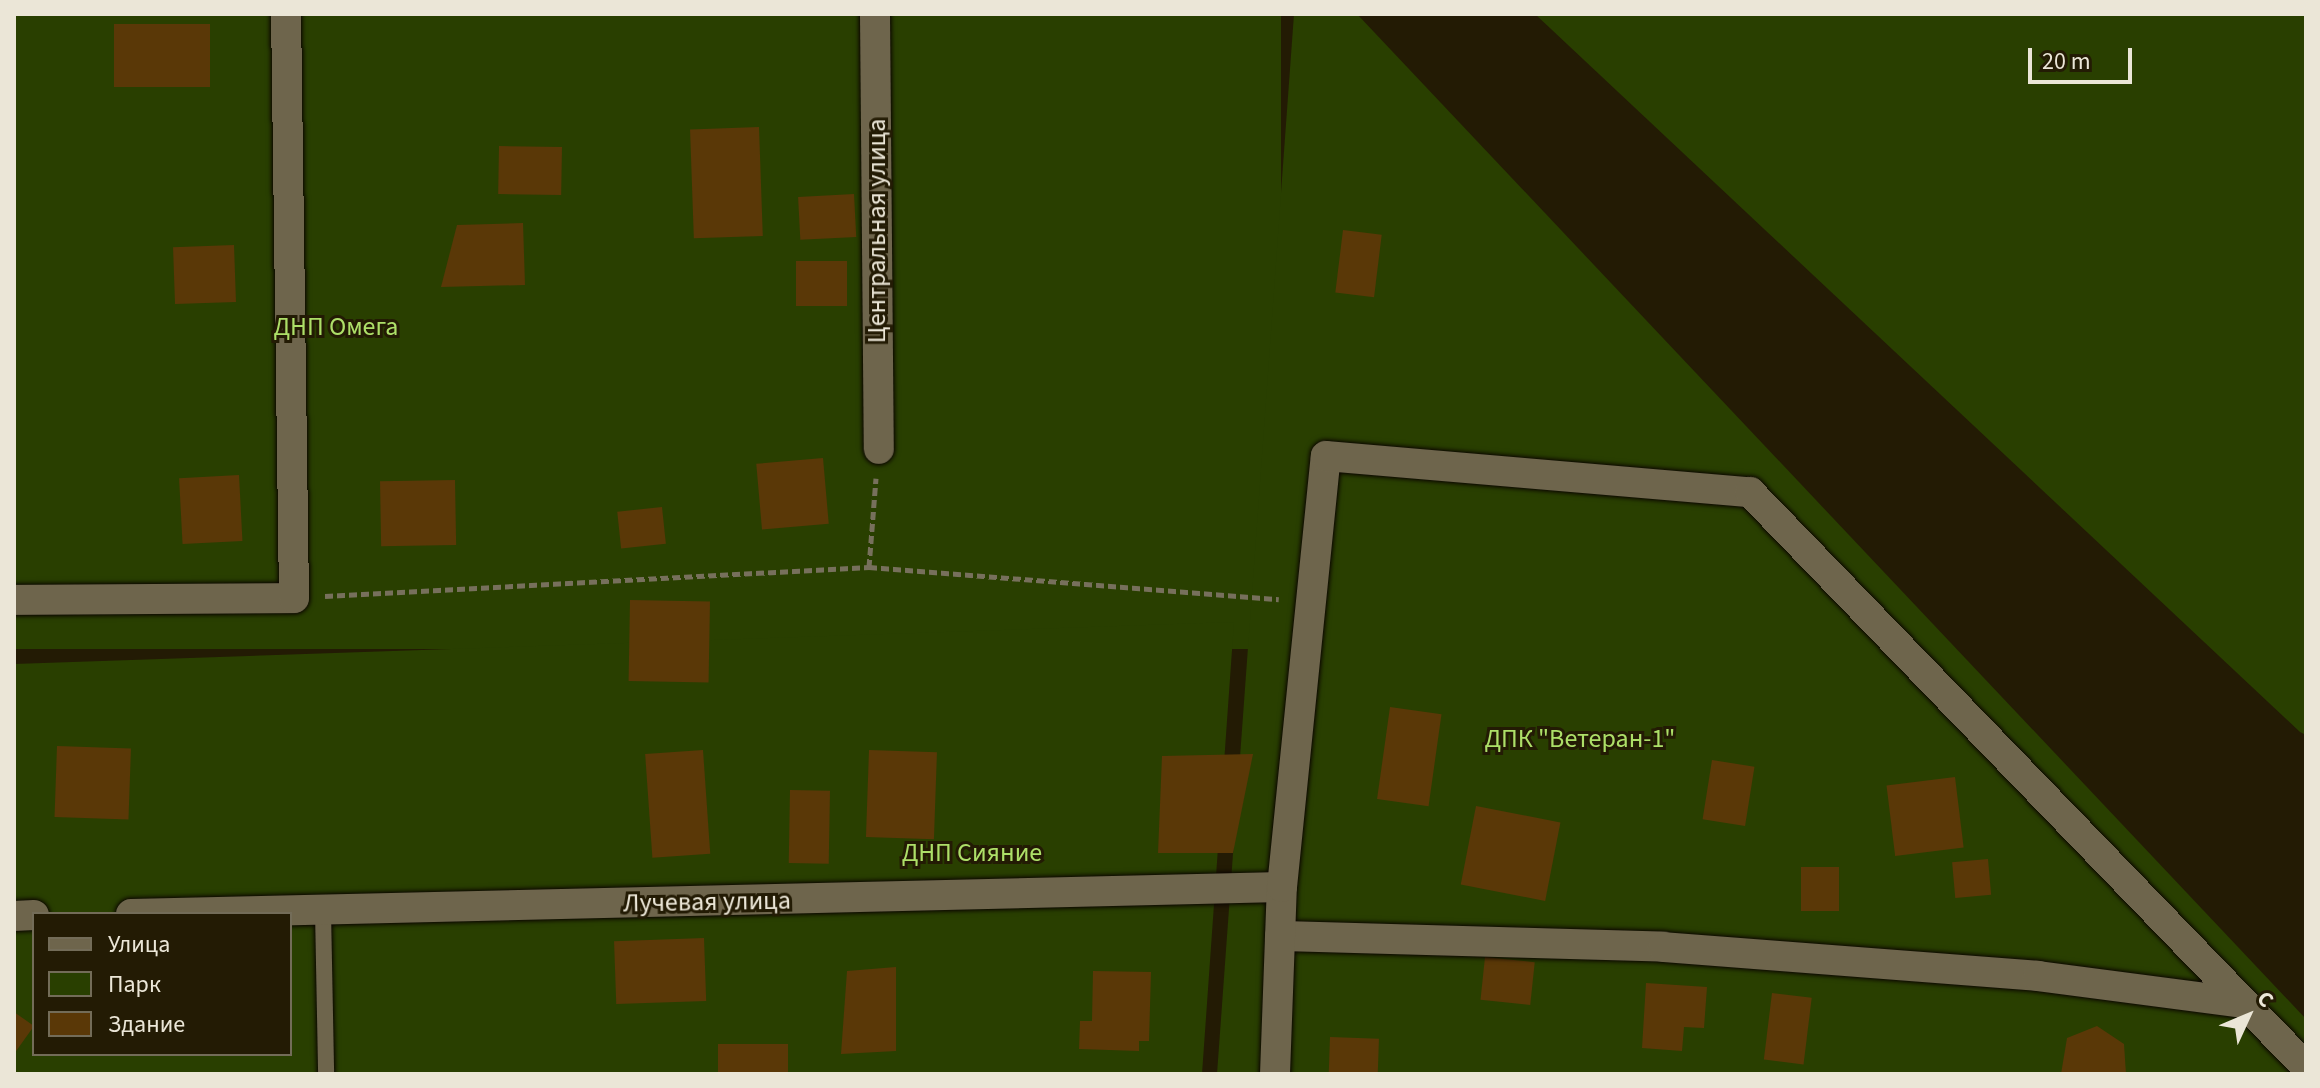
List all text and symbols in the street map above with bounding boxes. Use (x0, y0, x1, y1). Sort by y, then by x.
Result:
scale bar (2032, 32, 2136, 82)
text: 20 m (2042, 44, 2091, 79)
street label: Центральная улица (861, 119, 893, 343)
park label: ДНП Омега (274, 311, 398, 343)
park label: ДПК "Ветеран-1" (1485, 723, 1675, 755)
park label: ДНП Сияние (902, 837, 1042, 869)
street label: Лучевая улица (623, 885, 791, 919)
legend (32, 912, 292, 1056)
text: Улица (108, 927, 170, 962)
text: Парк (108, 967, 161, 1002)
north arrow (2208, 976, 2288, 1056)
text: С (2249, 984, 2281, 1015)
text: Здание (108, 1007, 185, 1042)

